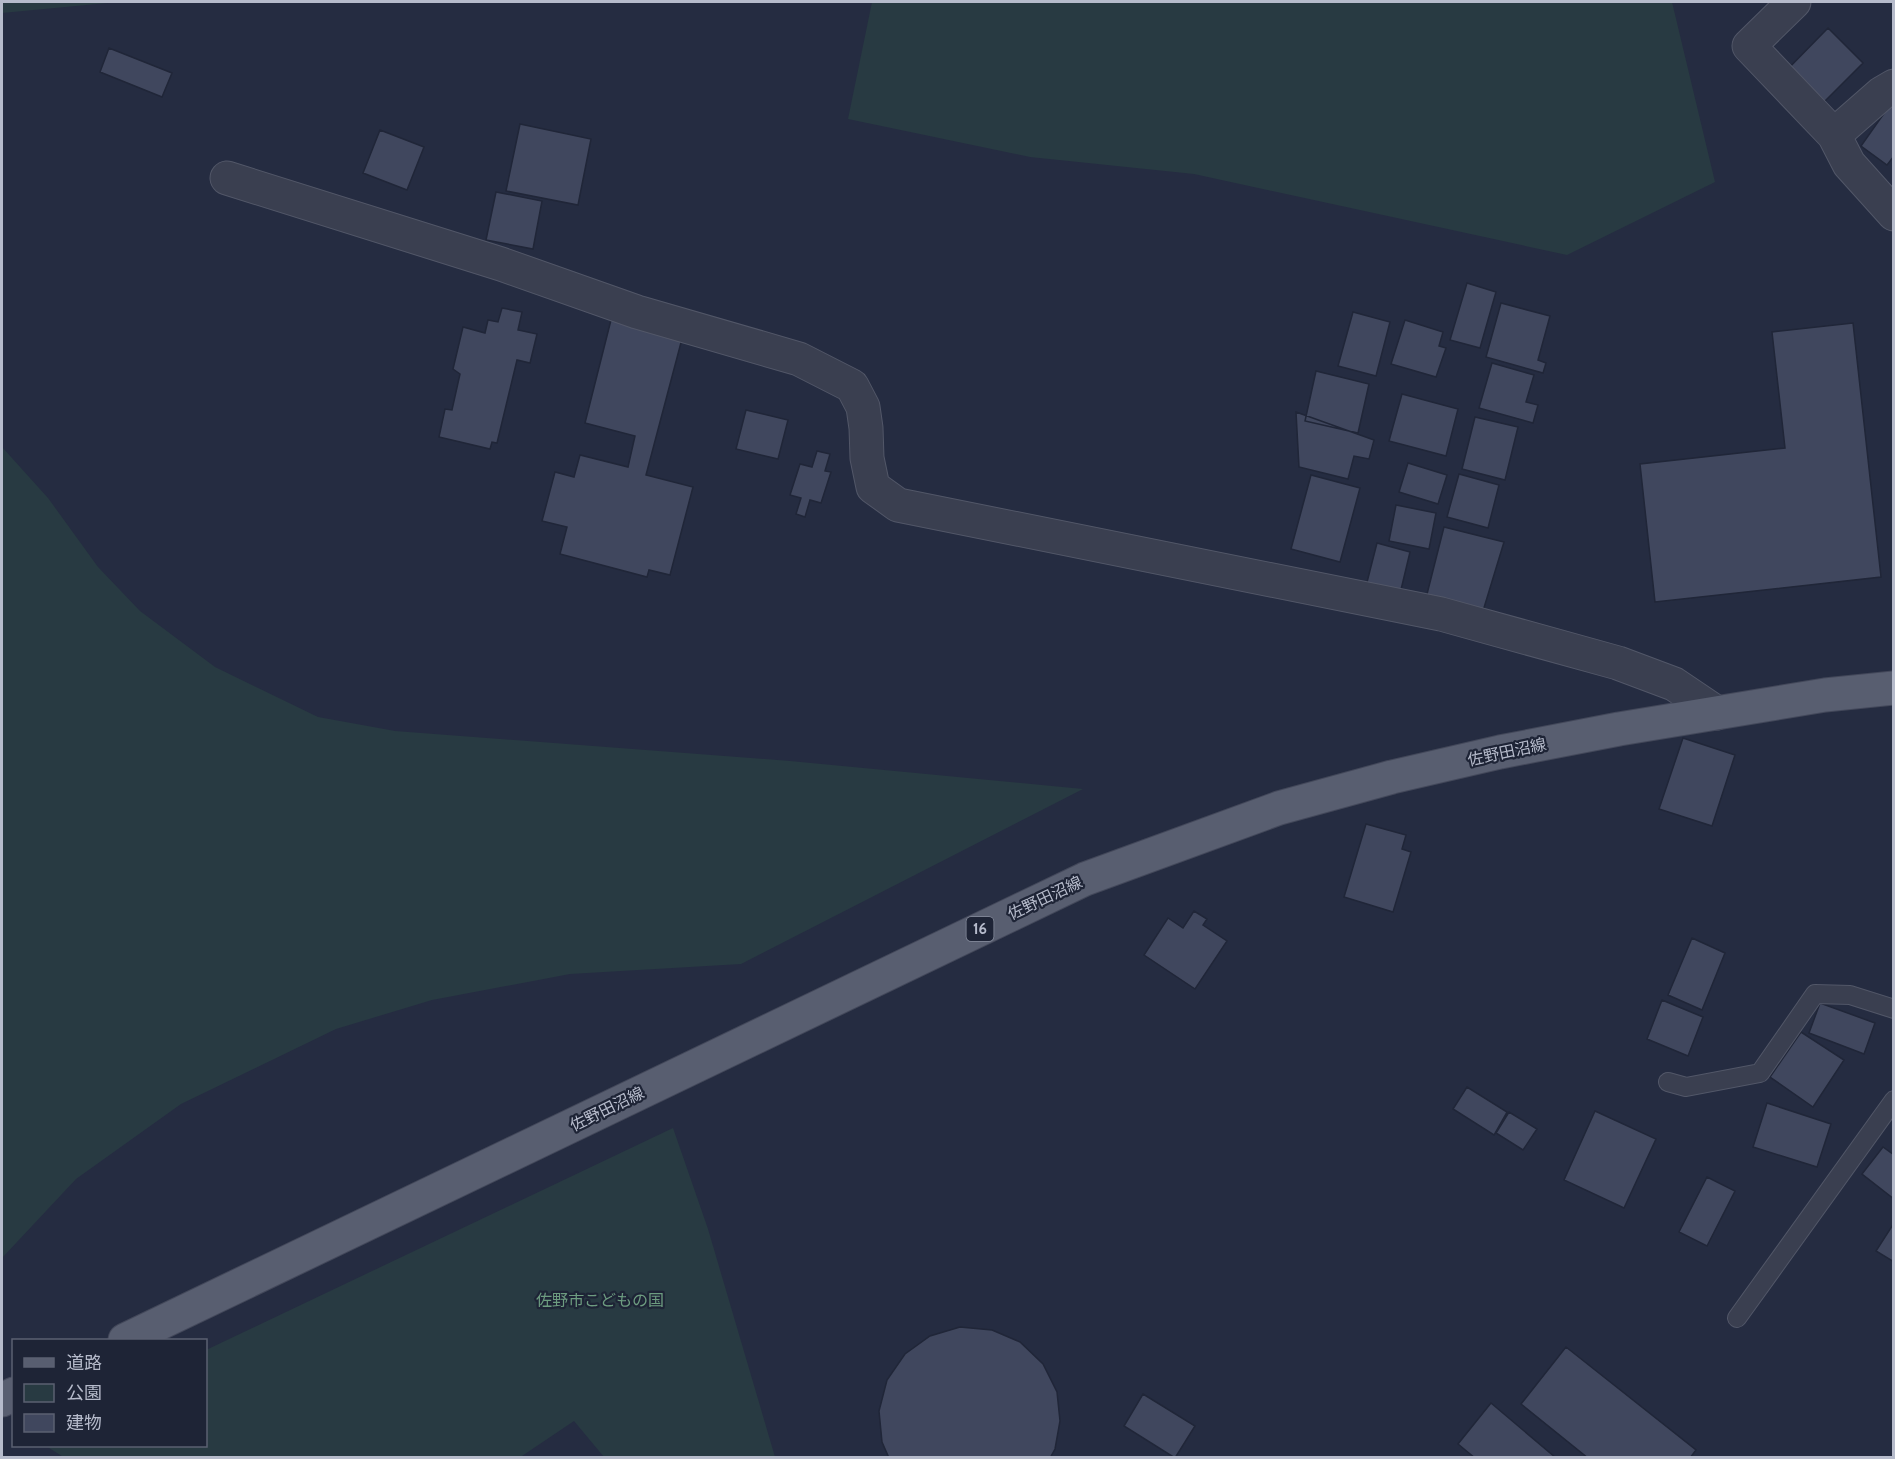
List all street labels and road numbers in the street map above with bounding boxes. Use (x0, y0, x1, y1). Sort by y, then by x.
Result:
street label: 佐野田沼線 (1466, 734, 1548, 770)
street label: 佐野田沼線 (1005, 872, 1085, 924)
road number: 16 (966, 917, 994, 941)
street label: 佐野田沼線 (567, 1083, 647, 1135)

